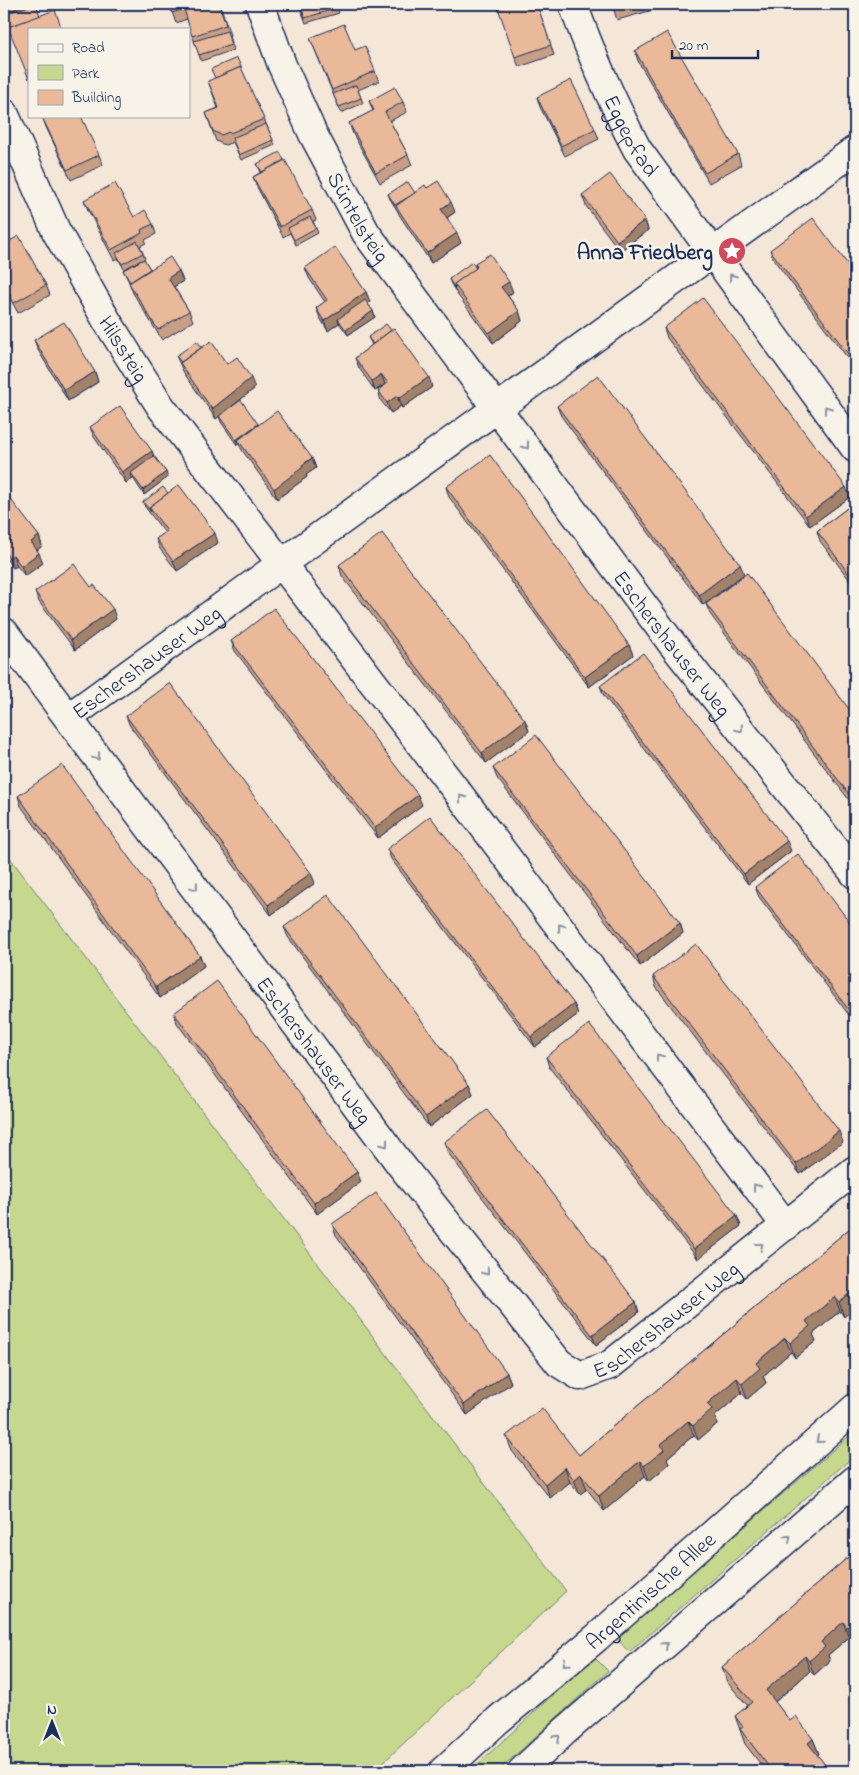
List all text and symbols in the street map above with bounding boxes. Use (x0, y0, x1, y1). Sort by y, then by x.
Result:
legend (28, 28, 190, 118)
scale bar (672, 28, 758, 60)
text: 20 m (679, 35, 709, 57)
text: Road (72, 37, 105, 59)
text: Park (72, 63, 100, 85)
text: Building (71, 87, 121, 110)
street label: Eggepfad (593, 90, 665, 185)
street label: Süntelsteig (317, 167, 396, 271)
place icon: Anna Friedberg (717, 236, 747, 266)
place label: Anna Friedberg (577, 238, 713, 271)
one-way arrow (729, 273, 738, 283)
street label: Hilssteig (89, 310, 155, 391)
one-way arrow (824, 405, 833, 415)
one-way arrow (520, 440, 528, 449)
street label: Eschershauser Weg (604, 565, 738, 726)
street label: Eschershauser Weg (66, 599, 230, 729)
one-way arrow (735, 723, 743, 732)
one-way arrow (91, 751, 100, 761)
one-way arrow (460, 795, 468, 804)
one-way arrow (189, 881, 197, 890)
one-way arrow (558, 924, 566, 933)
street label: Eschershauser Weg (247, 971, 379, 1133)
one-way arrow (656, 1054, 664, 1063)
one-way arrow (379, 1138, 388, 1148)
one-way arrow (752, 1184, 761, 1193)
one-way arrow (754, 1243, 764, 1252)
street label: Eschershauser Weg (589, 1255, 748, 1389)
one-way arrow (480, 1266, 489, 1275)
one-way arrow (815, 1434, 824, 1443)
street label: Argentinische Allee (580, 1526, 724, 1659)
one-way arrow (782, 1535, 791, 1544)
one-way arrow (660, 1642, 669, 1651)
one-way arrow (562, 1658, 571, 1667)
north arrow (28, 1698, 78, 1748)
text: N (47, 1700, 57, 1721)
one-way arrow (552, 1735, 561, 1744)

